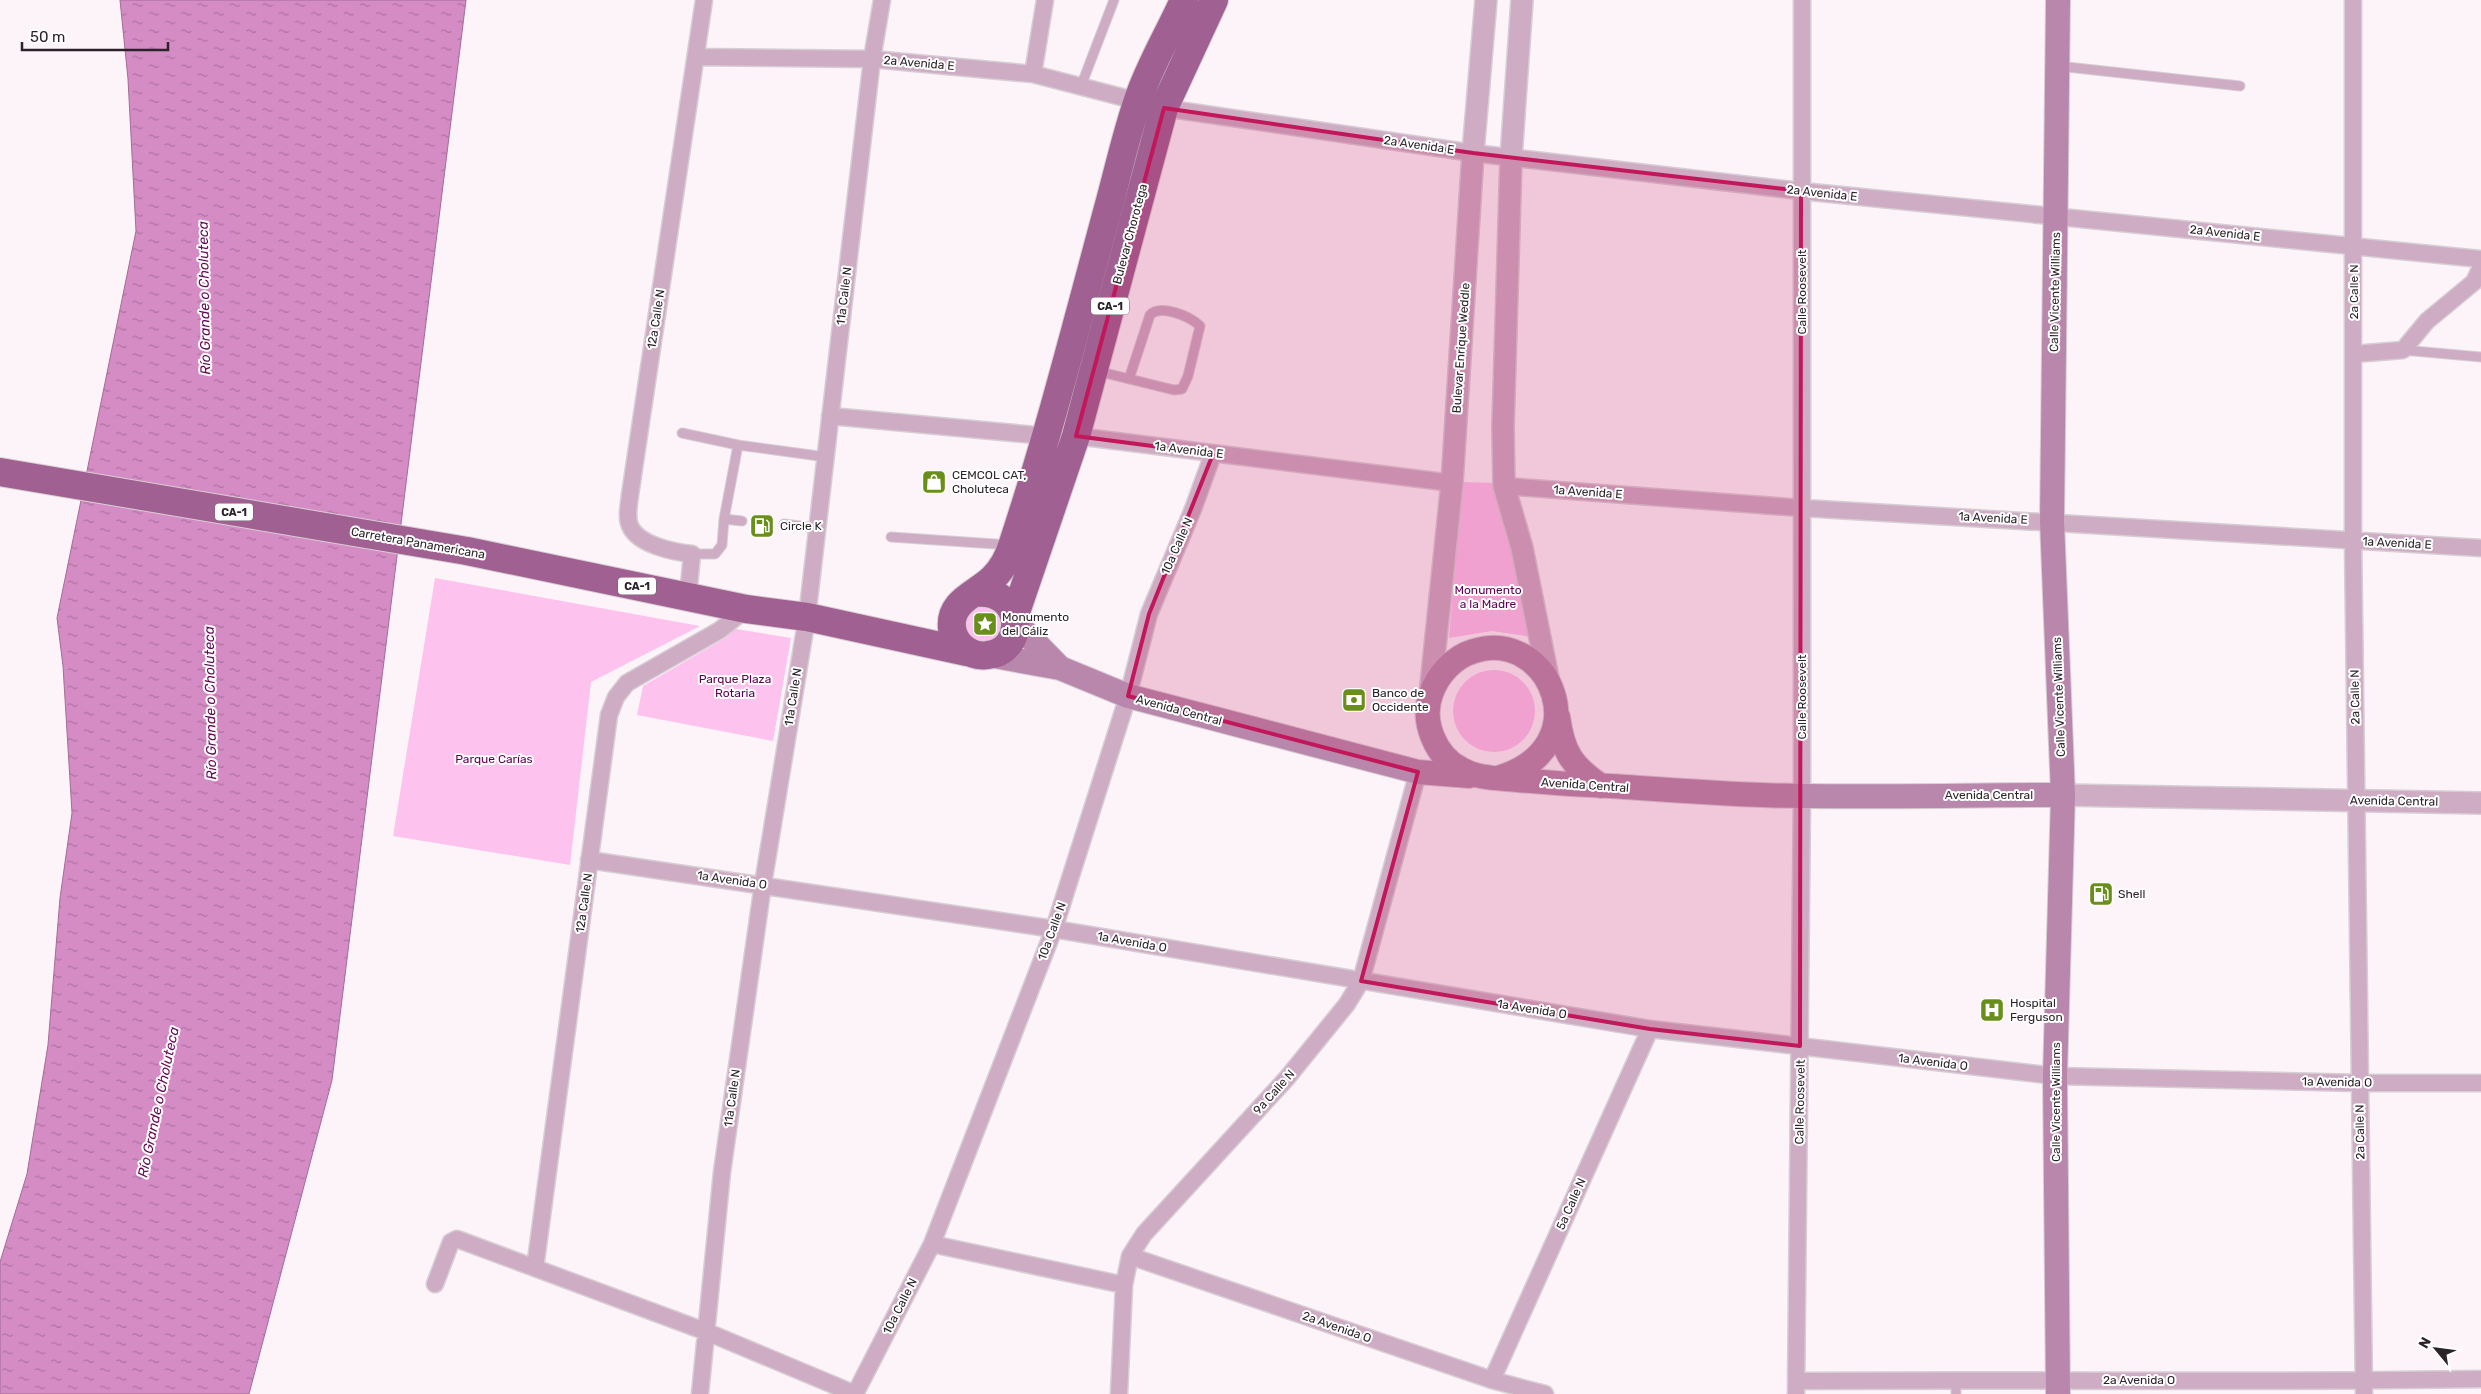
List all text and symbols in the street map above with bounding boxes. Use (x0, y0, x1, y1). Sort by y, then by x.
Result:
scale bar (22, 20, 169, 52)
text: 50 m (30, 28, 65, 46)
street label: 2a Avenida E (883, 53, 955, 73)
street label: 2a Avenida E (1383, 133, 1455, 157)
street label: Bulevar Chorotega (1110, 182, 1150, 286)
street label: 2a Avenida E (1786, 182, 1858, 204)
water label: Río Grande o Choluteca (195, 221, 214, 375)
street label: 2a Avenida E (2189, 222, 2261, 244)
street label: Calle Vicente Williams (2047, 232, 2063, 352)
street label: Calle Roosevelt (1795, 249, 1809, 335)
street label: 2a Calle N (2347, 264, 2361, 320)
street label: 11a Calle N (833, 266, 855, 326)
street label: Bulevar Enrique Weddle (1449, 282, 1473, 414)
street label: 12a Calle N (644, 288, 668, 350)
road number: CA-1 (1091, 298, 1129, 314)
street label: 1a Avenida E (1154, 439, 1224, 461)
place label: CEMCOL CAT, Choluteca (952, 468, 1027, 496)
shop icon: CEMCOL CAT, Choluteca (921, 469, 947, 495)
street label: 1a Avenida E (1553, 483, 1623, 501)
road number: CA-1 (215, 504, 253, 520)
street label: 1a Avenida E (1958, 509, 2028, 527)
fuel station icon: Circle K (749, 513, 775, 539)
street label: 10a Calle N (1158, 515, 1196, 577)
place label: Circle K (780, 519, 823, 533)
street label: Carretera Panamericana (350, 524, 486, 562)
street label: 1a Avenida E (2362, 534, 2432, 552)
road number: CA-1 (618, 578, 656, 594)
park label: Monumento a la Madre (1454, 583, 1522, 611)
place label: Monumento del Cáliz (1002, 610, 1069, 638)
place icon: Monumento del Cáliz (972, 611, 998, 637)
water label: Río Grande o Choluteca (201, 626, 220, 780)
street label: Calle Vicente Williams (2050, 637, 2068, 757)
street label: Calle Roosevelt (1795, 654, 1809, 740)
street label: 11a Calle N (782, 667, 804, 727)
street label: 2a Calle N (2348, 669, 2362, 725)
park label: Parque Plaza Rotaria (699, 672, 771, 700)
place label: Banco de Occidente (1372, 686, 1429, 714)
bank icon: Banco de Occidente (1341, 687, 1367, 713)
street label: Avenida Central (1135, 692, 1224, 728)
park label: Parque Carías (455, 752, 533, 766)
street label: Avenida Central (1540, 775, 1630, 795)
street label: Avenida Central (1945, 788, 2033, 802)
street label: Avenida Central (2350, 793, 2438, 809)
street label: 1a Avenida O (696, 868, 768, 892)
street label: 12a Calle N (573, 872, 595, 934)
fuel station icon: Shell (2088, 881, 2114, 907)
place label: Shell (2118, 887, 2145, 901)
street label: 10a Calle N (1035, 900, 1069, 962)
street label: 1a Avenida O (1096, 929, 1168, 955)
place label: Hospital Ferguson (2010, 996, 2063, 1024)
street label: 1a Avenida O (1496, 997, 1568, 1021)
hospital icon: Hospital Ferguson (1979, 997, 2005, 1023)
water label: Río Grande o Choluteca (134, 1025, 183, 1179)
street label: Calle Vicente Williams (2049, 1042, 2063, 1162)
street label: 1a Avenida O (1897, 1051, 1969, 1073)
street label: Calle Roosevelt (1792, 1059, 1808, 1145)
street label: 9a Calle N (1250, 1067, 1298, 1117)
street label: 11a Calle N (721, 1068, 743, 1128)
street label: 1a Avenida O (2302, 1074, 2372, 1090)
street label: 2a Calle N (2353, 1104, 2367, 1160)
street label: 5a Calle N (1553, 1176, 1589, 1232)
street label: 10a Calle N (880, 1276, 920, 1336)
street label: 2a Avenida O (1301, 1309, 1373, 1345)
north arrow (2411, 1324, 2461, 1374)
text: N (2415, 1334, 2435, 1351)
street label: 2a Avenida O (2103, 1373, 2175, 1387)

